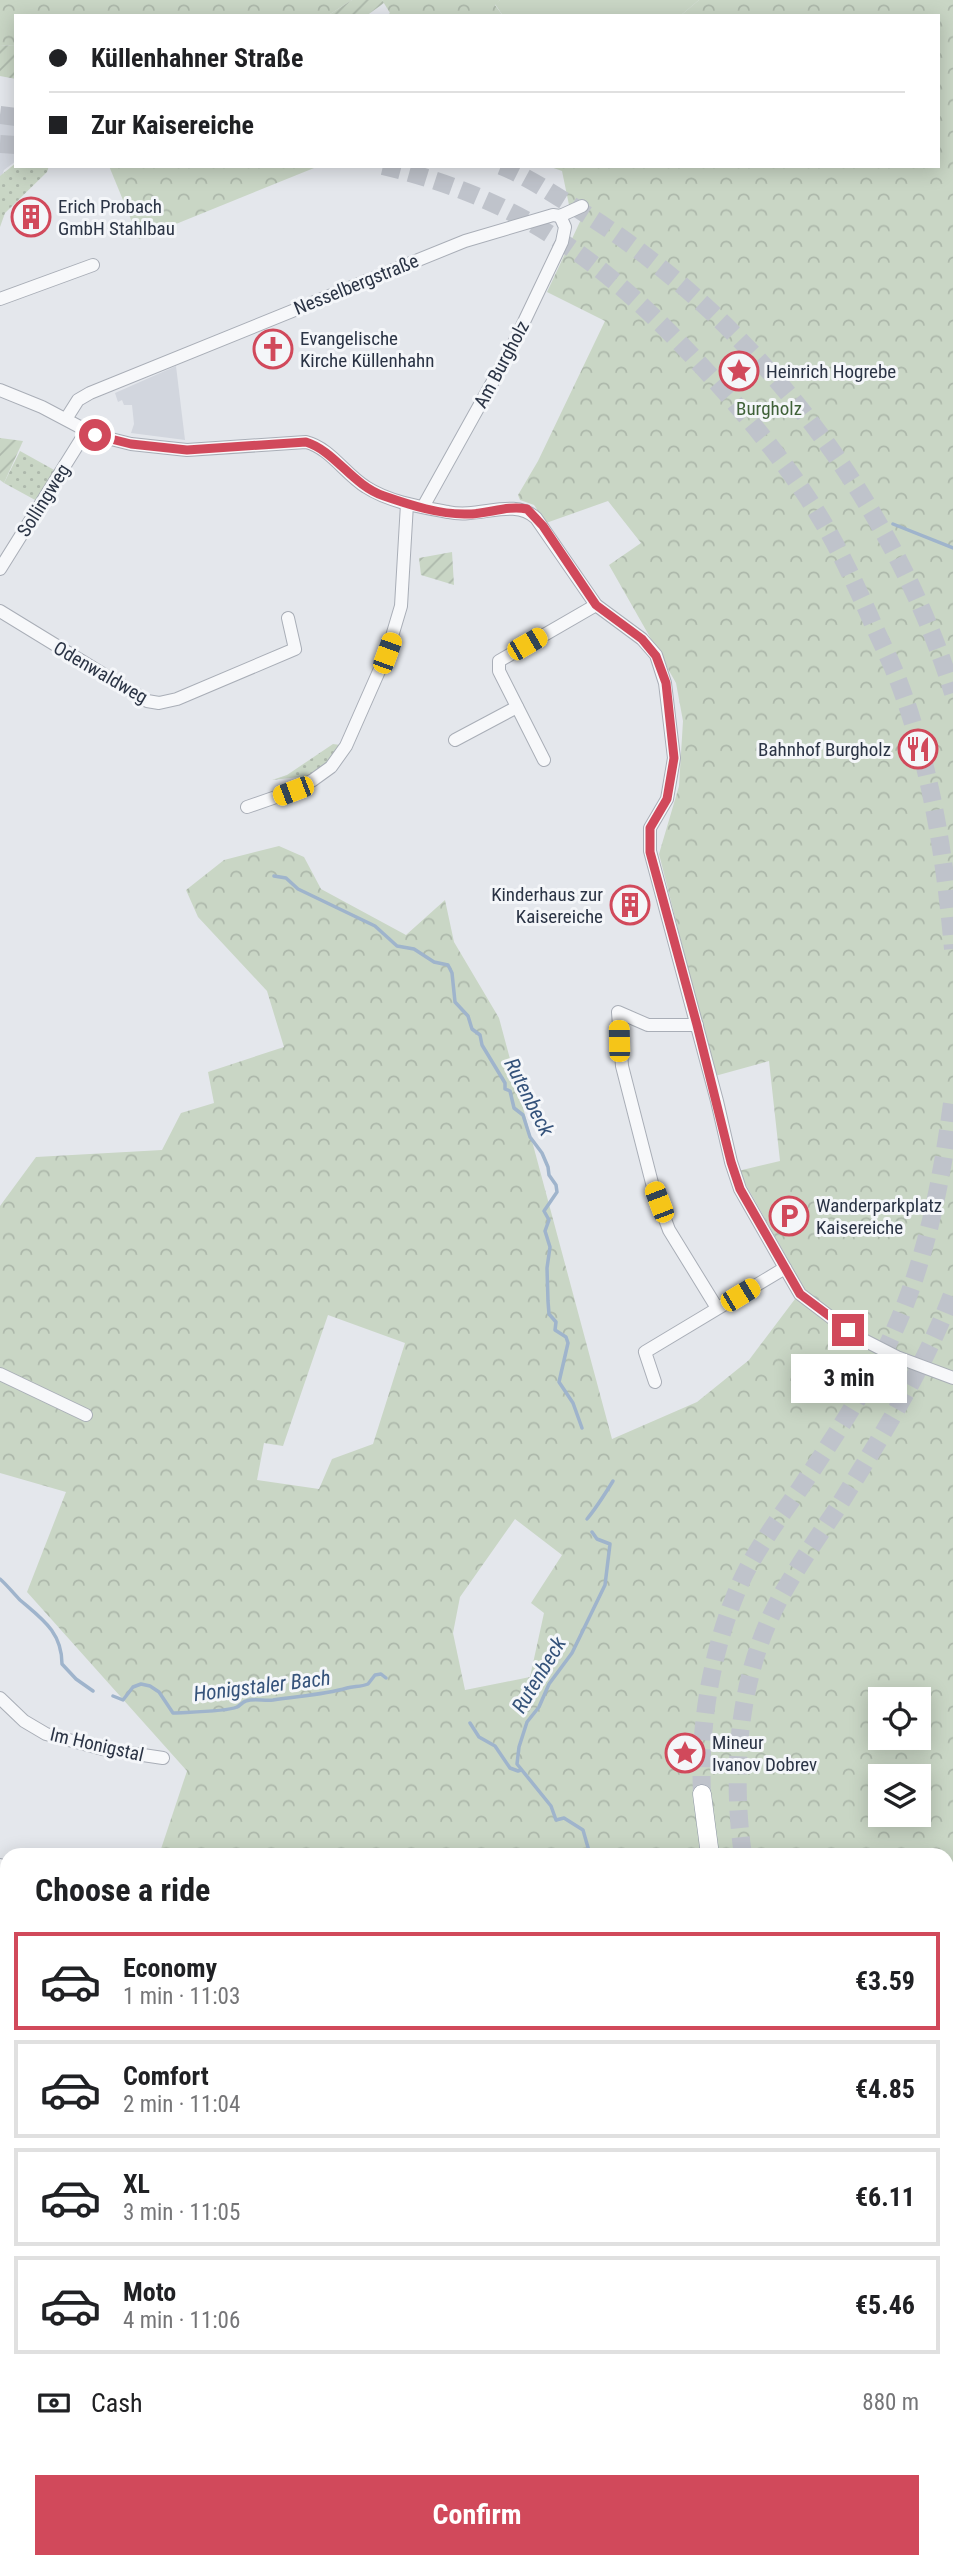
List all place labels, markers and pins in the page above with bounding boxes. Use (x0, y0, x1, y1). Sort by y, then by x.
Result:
place label: Erich Probach GmbH Stahlbau (58, 195, 175, 240)
building icon: Erich Probach GmbH Stahlbau (10, 196, 52, 238)
place label: Evangelische Kirche Küllenhahn (300, 327, 434, 372)
church icon: Evangelische Kirche Küllenhahn (252, 328, 294, 370)
place icon: Heinrich Hogrebe (718, 350, 760, 392)
place label: Heinrich Hogrebe (766, 360, 896, 383)
restaurant icon: Bahnhof Burgholz (897, 728, 939, 770)
place label: Bahnhof Burgholz (758, 738, 891, 761)
place label: Kinderhaus zur Kaisereiche (491, 883, 603, 928)
building icon: Kinderhaus zur Kaisereiche (609, 884, 651, 926)
place label: Wanderparkplatz Kaisereiche (816, 1194, 942, 1239)
parking icon: Wanderparkplatz Kaisereiche (768, 1195, 810, 1237)
place label: Mineur Ivanov Dobrev (712, 1731, 817, 1776)
place icon: Mineur Ivanov Dobrev (664, 1732, 706, 1774)

